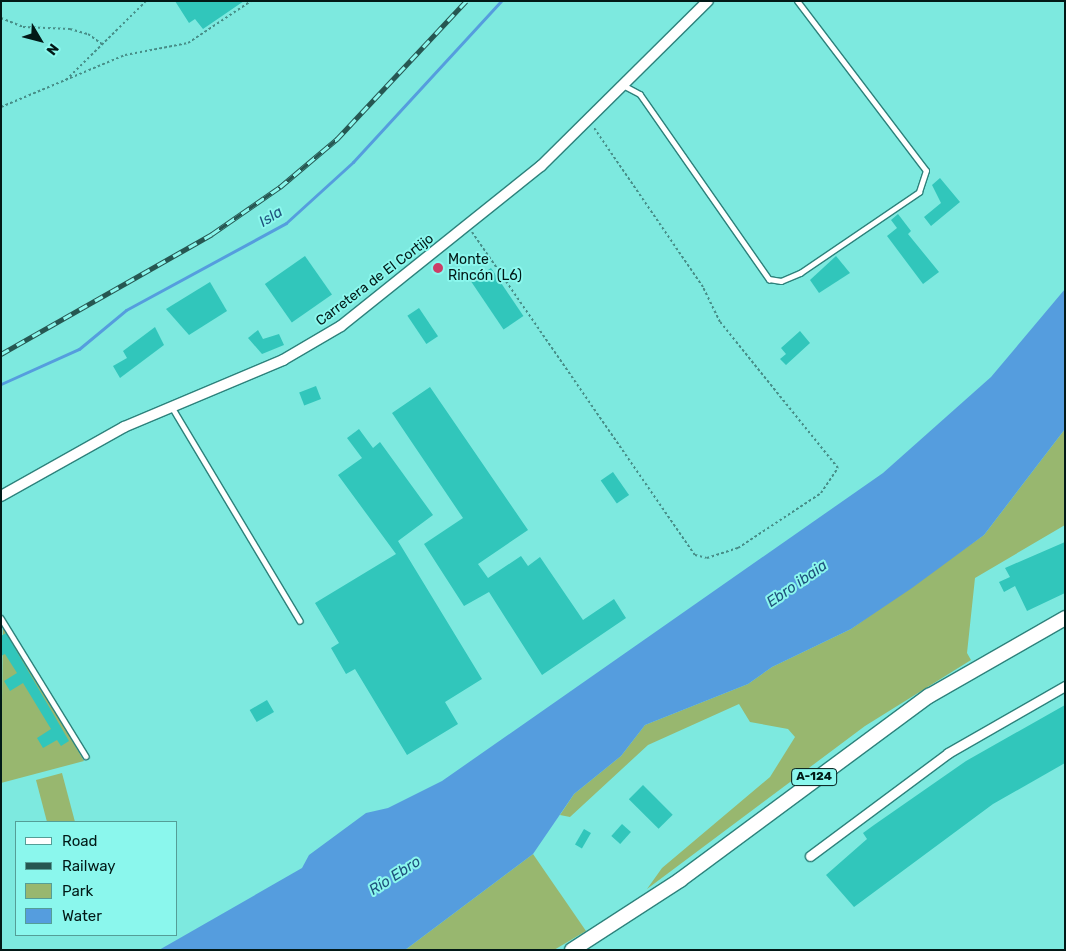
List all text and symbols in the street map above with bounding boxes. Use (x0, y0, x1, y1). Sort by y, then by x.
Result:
north arrow (15, 15, 65, 65)
text: N (43, 40, 62, 58)
water label: Isla (256, 203, 286, 231)
street label: Carretera de El Cortijo (313, 230, 437, 330)
place label: Monte Rincón (L6) (448, 252, 522, 284)
marker: Monte Rincón (L6) (432, 262, 444, 274)
water label: Ebro ibaia (763, 557, 831, 611)
road number: A-124 (790, 768, 838, 786)
legend (15, 821, 178, 936)
text: Road (62, 832, 98, 850)
water label: Río Ebro (366, 853, 424, 899)
text: Railway (62, 857, 116, 875)
text: Park (62, 882, 93, 900)
text: Water (62, 907, 102, 925)

